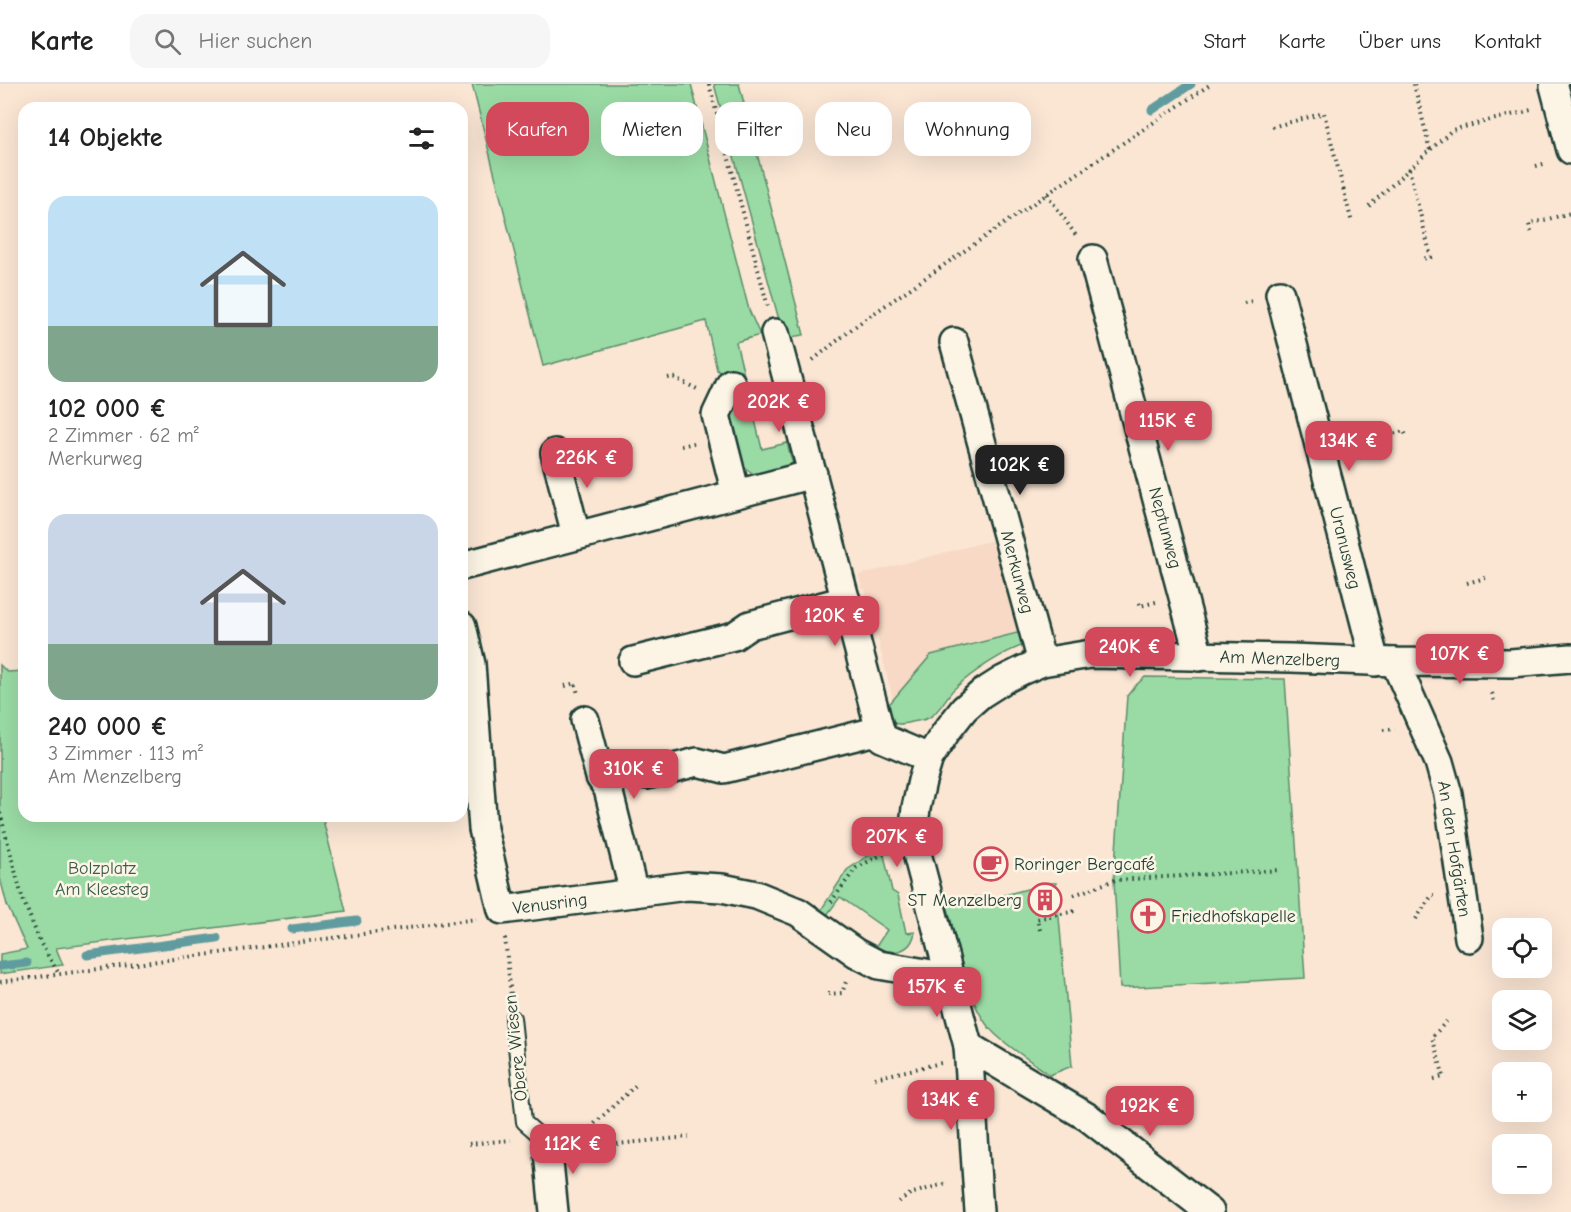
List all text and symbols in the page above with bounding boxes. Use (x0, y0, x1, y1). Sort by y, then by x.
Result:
search box (130, 14, 550, 68)
text: Karte (30, 25, 94, 57)
icon: search (151, 25, 184, 58)
text: Hier suchen (199, 28, 313, 54)
text: Start (1203, 29, 1246, 53)
text: Karte (1279, 29, 1325, 53)
text: Über uns (1358, 29, 1441, 53)
text: Kontakt (1474, 29, 1541, 53)
chip: Kaufen (486, 102, 589, 156)
chip: Mieten (601, 102, 703, 156)
chip: Filter (715, 102, 803, 156)
chip: Neu (815, 102, 892, 156)
chip: Wohnung (904, 102, 1031, 156)
icon: filters (405, 122, 438, 155)
text: 14 Objekte (48, 123, 163, 153)
icon: home (189, 235, 297, 343)
pin: 202K € (730, 382, 828, 433)
text: 202K € (747, 390, 811, 413)
text: 102 000 € (48, 394, 167, 424)
pin: 115K € (1119, 401, 1217, 452)
text: 115K € (1139, 409, 1197, 432)
pin: 134K € (1300, 421, 1398, 472)
text: 2 Zimmer · 62 m² (48, 424, 199, 447)
text: 134K € (1319, 429, 1379, 452)
pin: 226K € (538, 438, 636, 489)
pin: 102K € (971, 445, 1069, 496)
text: 226K € (556, 446, 618, 469)
text: Merkurweg (48, 447, 143, 470)
text: 102K € (989, 453, 1051, 476)
street label: Neptunweg (1144, 485, 1186, 571)
street label: Uranusweg (1325, 505, 1365, 591)
street label: Merkurweg (996, 528, 1038, 616)
icon: home (189, 553, 297, 661)
pin: 120K € (786, 596, 884, 647)
text: 120K € (804, 604, 866, 627)
pin: 240K € (1081, 627, 1179, 678)
pin: 107K € (1411, 634, 1509, 685)
text: 240K € (1099, 635, 1161, 658)
text: 107K € (1430, 642, 1490, 665)
street label: Am Menzelberg (1219, 646, 1341, 672)
text: 240 000 € (48, 712, 168, 742)
text: 3 Zimmer · 113 m² (48, 742, 203, 765)
pin: 310K € (585, 749, 683, 800)
text: 310K € (603, 757, 665, 780)
text: Am Menzelberg (48, 765, 182, 788)
street label: An den Hofgärten (1433, 779, 1475, 919)
pin: 207K € (848, 817, 946, 868)
text: 207K € (866, 825, 928, 848)
cafe icon: Roringer Bergcafé (973, 846, 1009, 882)
place label: Roringer Bergcafé (1014, 854, 1155, 875)
park label: Bolzplatz Am Kleesteg (55, 858, 149, 900)
building icon: ST Menzelberg (1027, 882, 1063, 918)
street label: Venusring (512, 889, 588, 919)
place label: ST Menzelberg (907, 890, 1022, 911)
church icon: Friedhofskapelle (1130, 898, 1166, 934)
place label: Friedhofskapelle (1171, 906, 1296, 927)
map controls (1492, 918, 1552, 1194)
button: locate (1492, 918, 1552, 978)
pin: 157K € (888, 967, 986, 1018)
text: 157K € (907, 975, 967, 998)
button: layers (1492, 990, 1552, 1050)
street label: Obere Wiesen (500, 994, 532, 1102)
button: + (1492, 1062, 1552, 1122)
pin: 134K € (902, 1080, 1000, 1131)
pin: 192K € (1101, 1086, 1199, 1137)
text: 134K € (921, 1088, 981, 1111)
text: 192K € (1120, 1094, 1180, 1117)
pin: 112K € (524, 1124, 622, 1175)
text: 112K € (544, 1132, 602, 1155)
button: − (1492, 1134, 1552, 1194)

